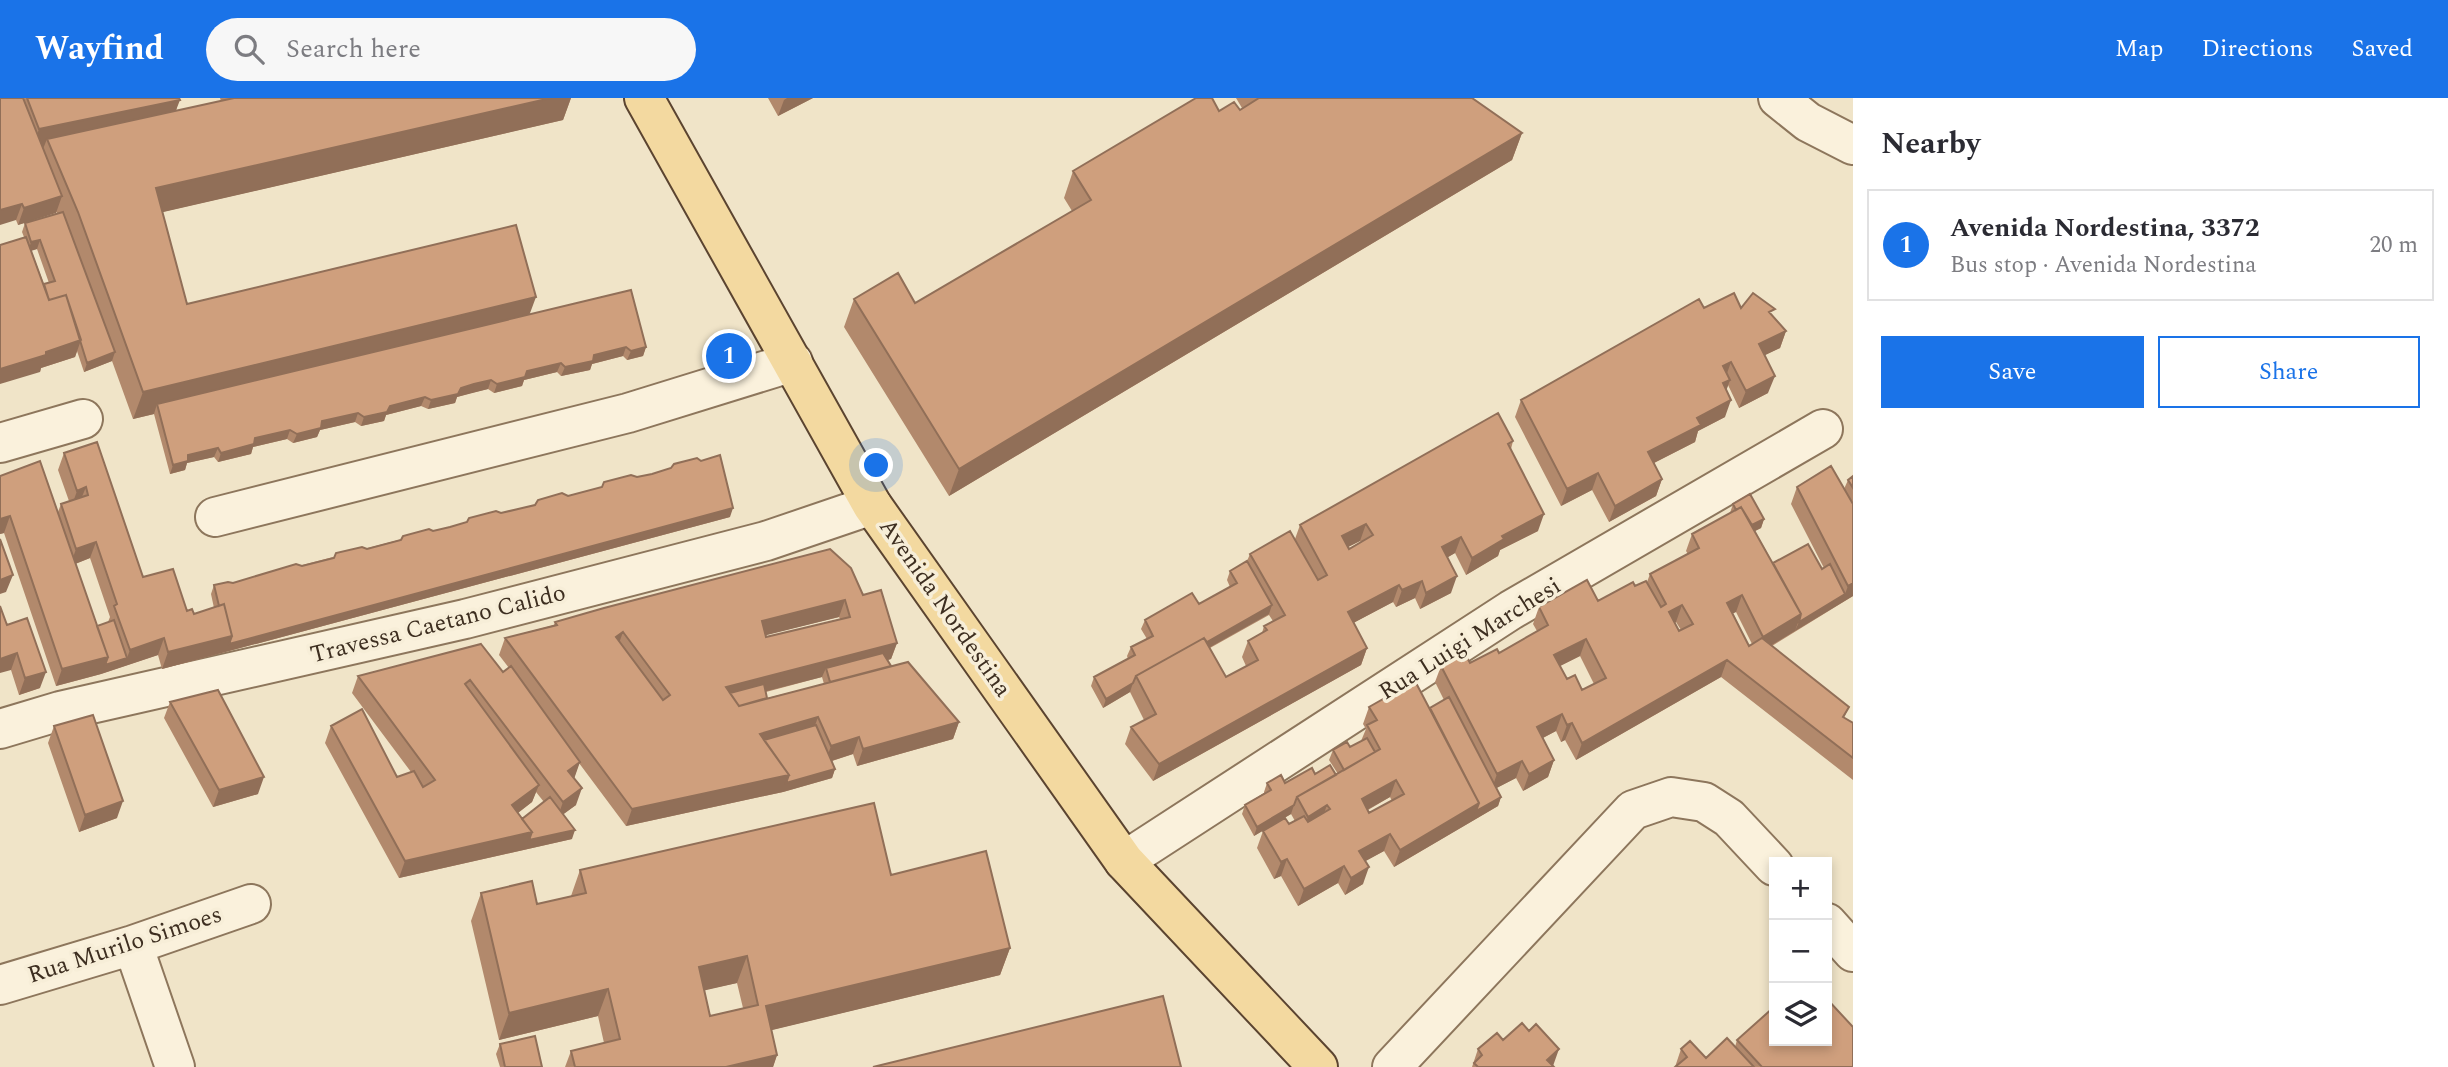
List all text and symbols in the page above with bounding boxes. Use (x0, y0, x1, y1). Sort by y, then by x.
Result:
search box (206, 18, 696, 81)
text: Wayfind (35, 24, 164, 74)
text: Search here (286, 29, 421, 69)
icon: search (230, 30, 268, 68)
text: Map (2115, 31, 2163, 67)
text: Directions (2201, 31, 2313, 67)
text: Saved (2351, 31, 2413, 67)
text: Nearby (1881, 121, 1980, 167)
text: Avenida Nordestina, 3372 (1950, 208, 2260, 248)
text: 1 (1900, 228, 1912, 263)
text: 20 m (2369, 228, 2418, 263)
text: Bus stop · Avenida Nordestina (1950, 248, 2257, 283)
pin: 1 (706, 330, 752, 382)
button: Save (1881, 336, 2144, 408)
button: Share (2158, 336, 2420, 408)
your location (859, 448, 893, 482)
street label: Avenida Nordestina (870, 511, 1020, 705)
street label: Rua Luigi Marchesi (1372, 568, 1568, 710)
street label: Travessa Caetano Calido (306, 575, 570, 673)
map controls (1769, 857, 1832, 1046)
button: + (1769, 857, 1832, 920)
street label: Rua Murilo Simoes (23, 897, 227, 993)
button: − (1769, 920, 1832, 983)
button: layers (1769, 983, 1832, 1046)

